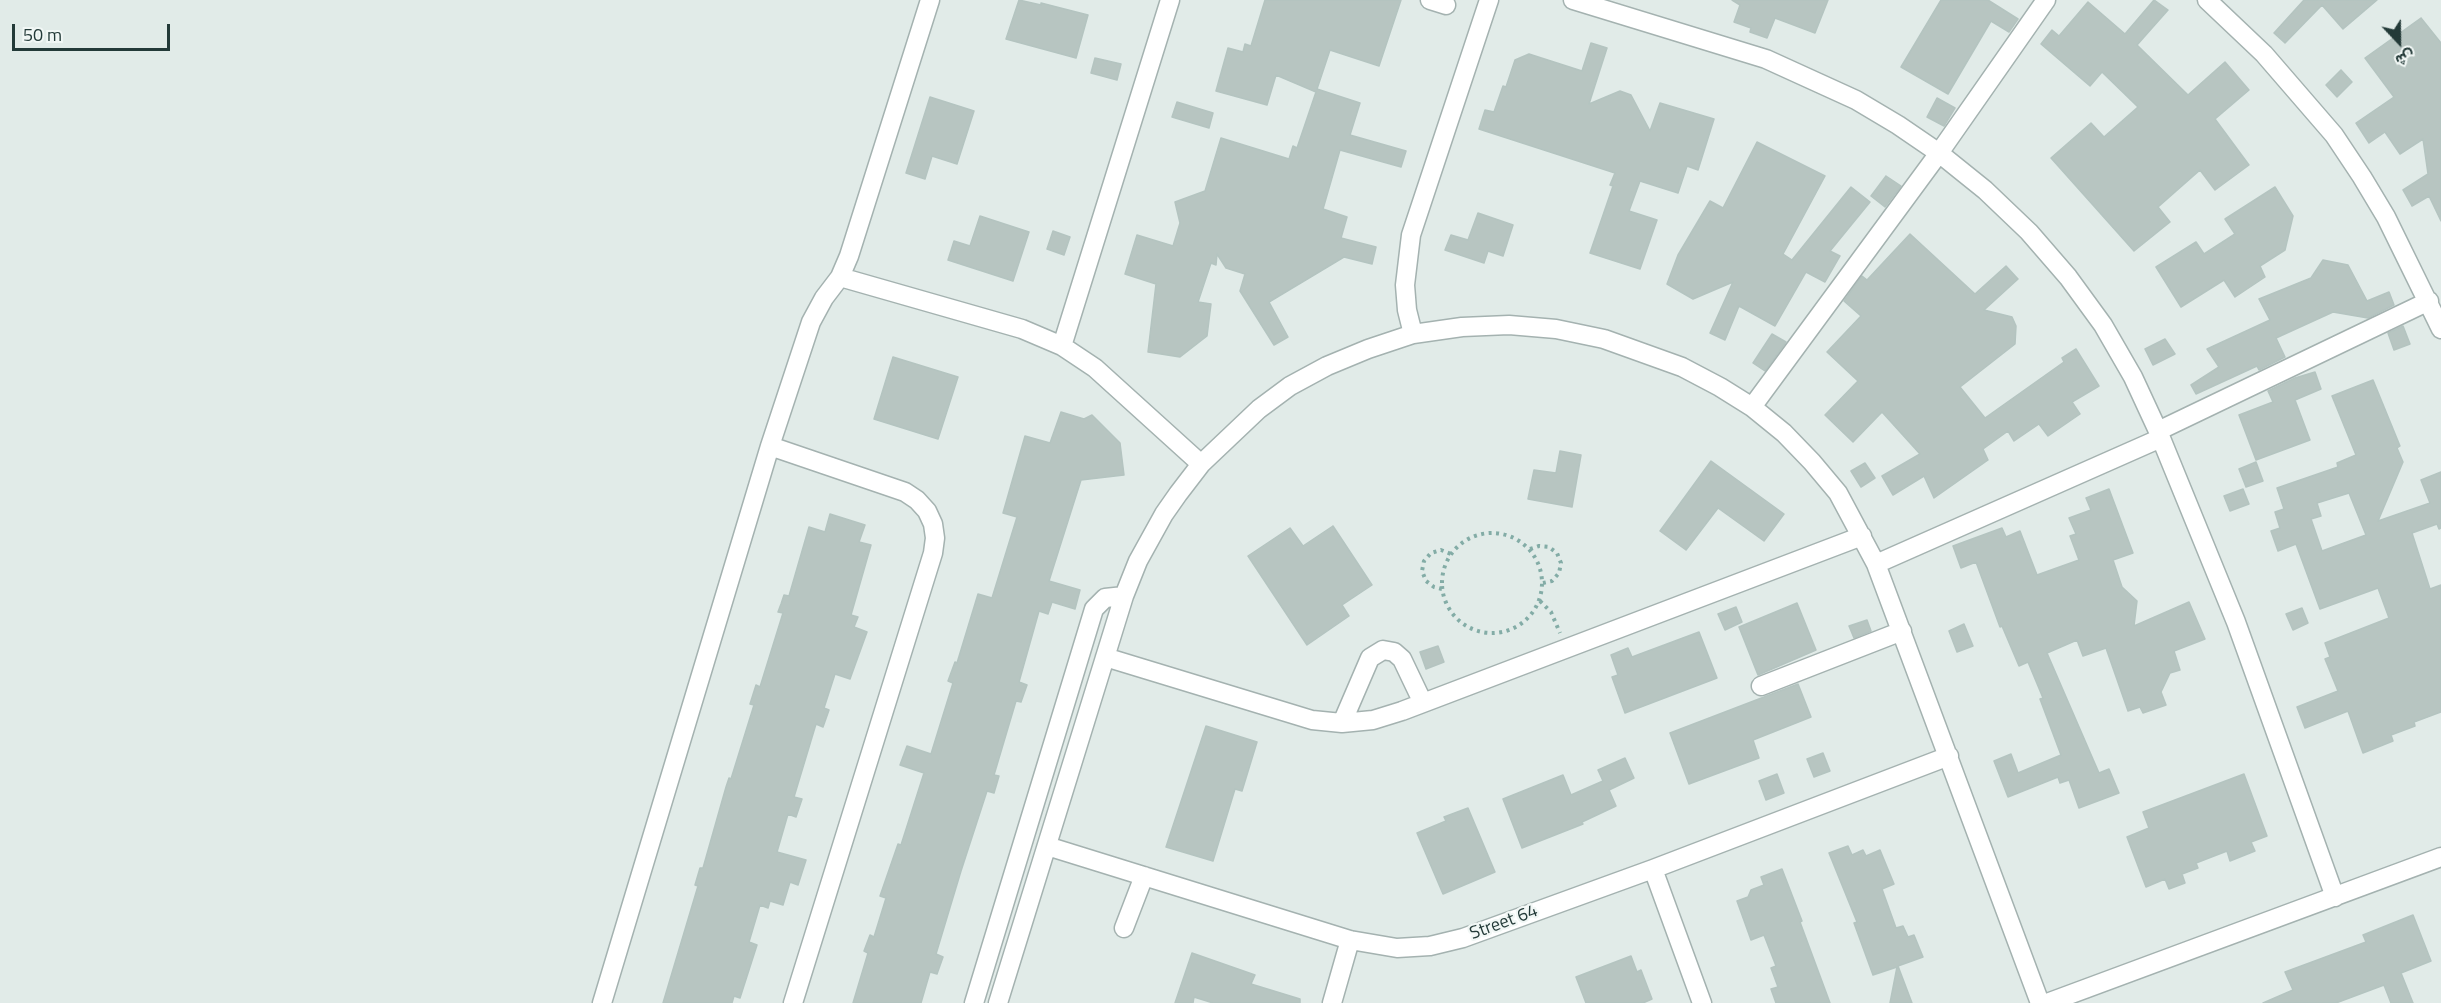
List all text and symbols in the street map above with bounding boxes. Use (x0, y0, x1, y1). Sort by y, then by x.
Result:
scale bar (15, 12, 172, 50)
north arrow (2369, 12, 2429, 72)
text: 50 m (23, 21, 62, 48)
text: ش (2392, 44, 2419, 73)
street label: Street 64 (1467, 901, 1541, 945)

